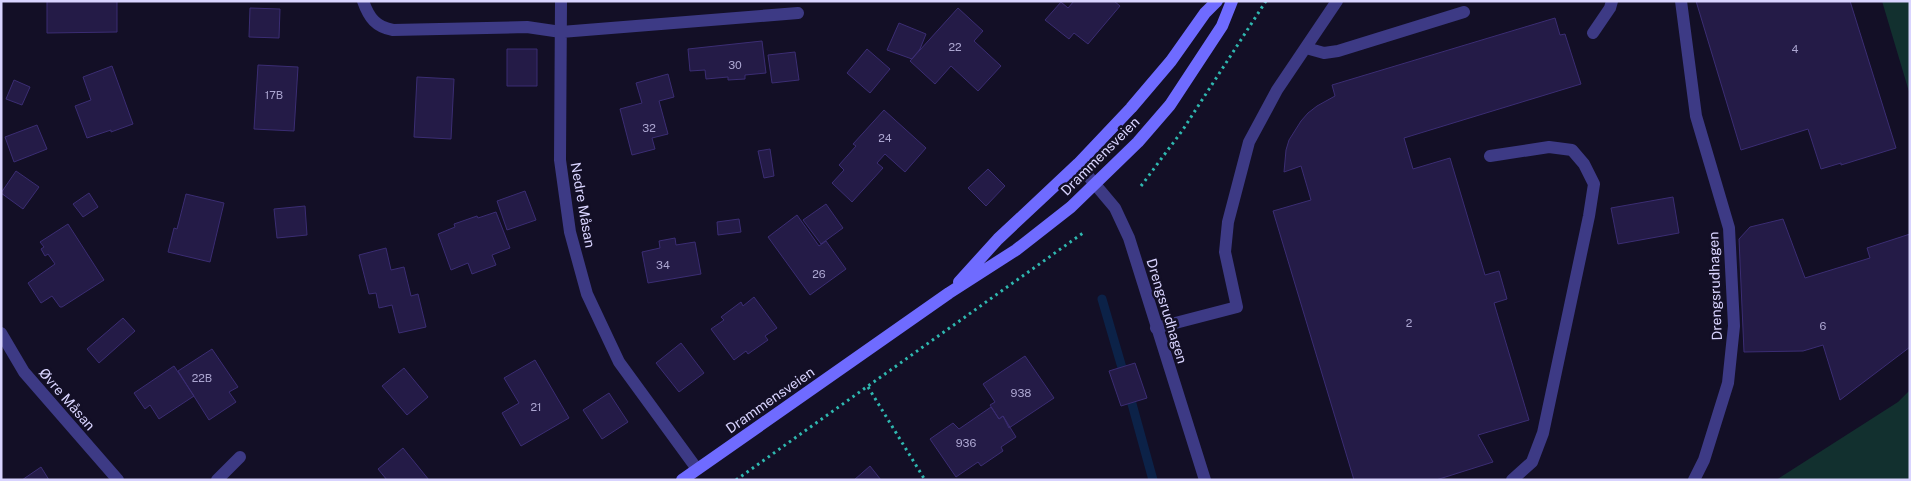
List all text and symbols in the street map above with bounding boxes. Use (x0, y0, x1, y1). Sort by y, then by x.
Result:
house number: 22 (948, 41, 962, 53)
house number: 4 (1792, 43, 1799, 55)
house number: 30 (728, 59, 742, 71)
house number: 17B (265, 89, 283, 101)
street label: Drammensveien (1057, 113, 1143, 199)
house number: 32 (642, 122, 656, 134)
house number: 24 (878, 132, 892, 144)
street label: Nedre Måsan (568, 161, 598, 249)
street label: Drengsrudhagen (1705, 231, 1725, 341)
street label: Drengsrudhagen (1143, 257, 1191, 365)
house number: 34 (656, 259, 670, 271)
house number: 26 (812, 268, 826, 280)
house number: 2 (1406, 317, 1413, 329)
house number: 6 (1820, 320, 1827, 332)
street label: Drammensveien (723, 364, 817, 436)
street label: Øvre Måsan (36, 365, 98, 433)
house number: 22B (192, 372, 212, 384)
house number: 938 (1011, 387, 1031, 399)
house number: 21 (530, 401, 542, 413)
house number: 936 (956, 437, 976, 449)

